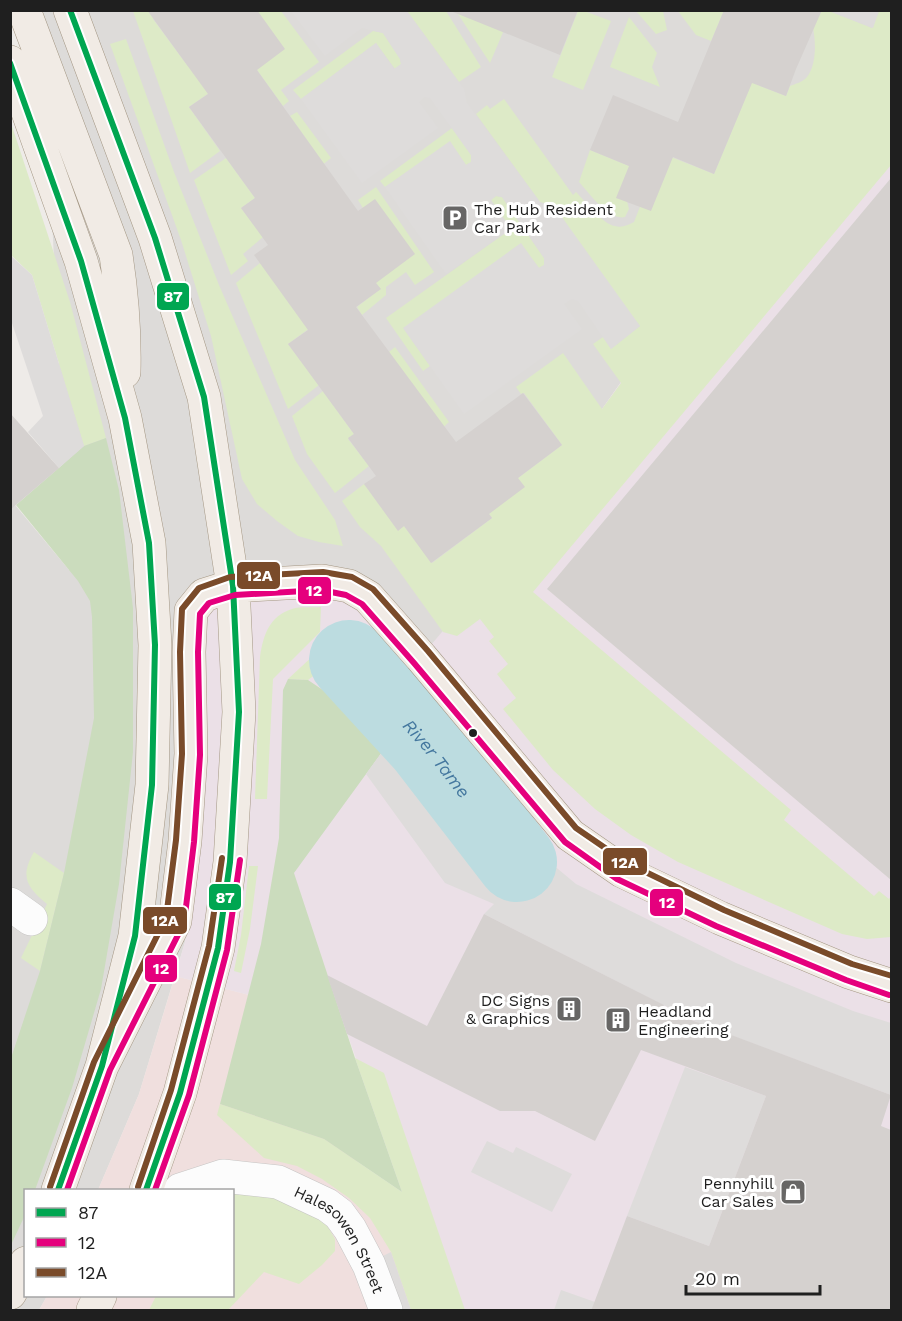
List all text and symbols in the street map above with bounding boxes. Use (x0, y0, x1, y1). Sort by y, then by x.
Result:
place label: The Hub Resident Car Park (474, 200, 613, 237)
parking icon: The Hub Resident Car Park (440, 203, 470, 233)
line badge: 87 (156, 282, 190, 311)
text: 87 (163, 287, 183, 306)
line badge: 12A (236, 561, 281, 590)
text: 12A (245, 566, 273, 585)
line badge: 12 (297, 576, 332, 605)
text: 12 (306, 581, 322, 600)
water label: River Tame (399, 715, 475, 802)
unlabelled marker (467, 727, 479, 739)
line badge: 12A (602, 847, 648, 876)
text: 12A (611, 853, 639, 872)
line badge: 87 (208, 883, 242, 911)
text: 87 (215, 888, 235, 907)
line badge: 12 (649, 888, 684, 917)
text: 12 (659, 893, 675, 912)
line badge: 12A (142, 906, 188, 935)
text: 12A (151, 911, 179, 930)
line badge: 12 (144, 954, 178, 983)
text: 12 (153, 959, 169, 978)
place label: DC Signs & Graphics (466, 991, 550, 1028)
building icon: DC Signs & Graphics (554, 994, 584, 1024)
place label: Headland Engineering (638, 1002, 729, 1039)
building icon: Headland Engineering (603, 1005, 633, 1035)
place label: Pennyhill Car Sales (701, 1174, 774, 1211)
shop icon: Pennyhill Car Sales (778, 1177, 808, 1207)
street label: Halesowen Street (291, 1182, 388, 1296)
legend (24, 1189, 234, 1297)
text: 87 (78, 1202, 98, 1223)
text: 12 (78, 1232, 96, 1253)
scale bar (686, 1258, 820, 1296)
text: 12A (78, 1262, 108, 1283)
text: 20 m (695, 1268, 740, 1289)

